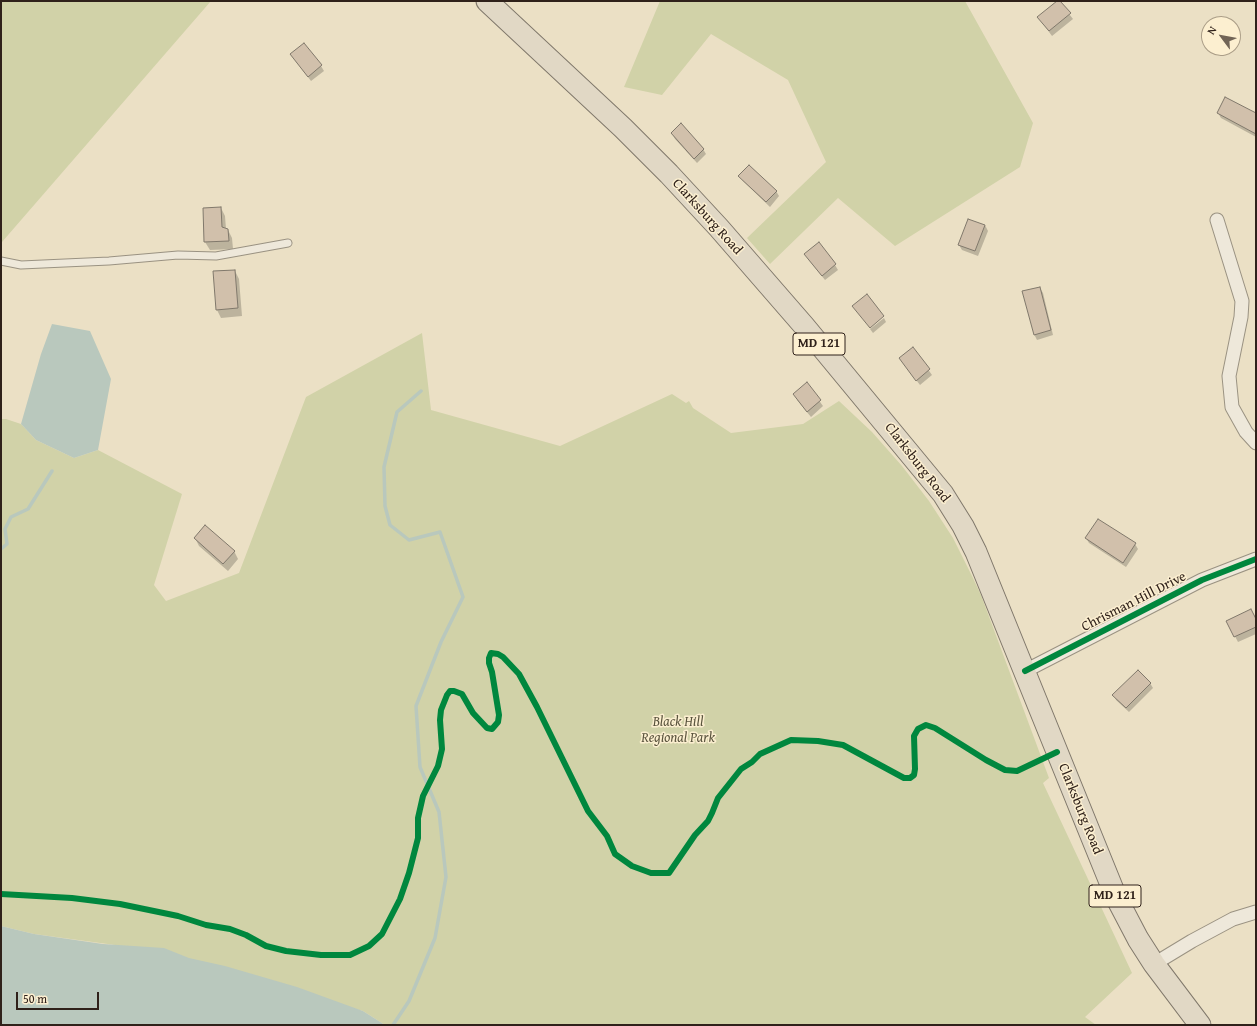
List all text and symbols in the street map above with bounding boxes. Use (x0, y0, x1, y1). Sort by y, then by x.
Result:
north arrow (1201, 16, 1241, 56)
text: N (1203, 23, 1220, 38)
street label: Clarksburg Road (668, 176, 746, 258)
road number: MD 121 (793, 333, 845, 355)
street label: Clarksburg Road (881, 420, 953, 506)
street label: Chrisman Hill Drive (1079, 568, 1189, 636)
park label: Black Hill Regional Park (641, 714, 715, 746)
street label: Clarksburg Road (1054, 761, 1106, 857)
road number: MD 121 (1089, 885, 1141, 907)
scale bar (18, 984, 101, 1010)
text: 50 m (23, 990, 47, 1007)

